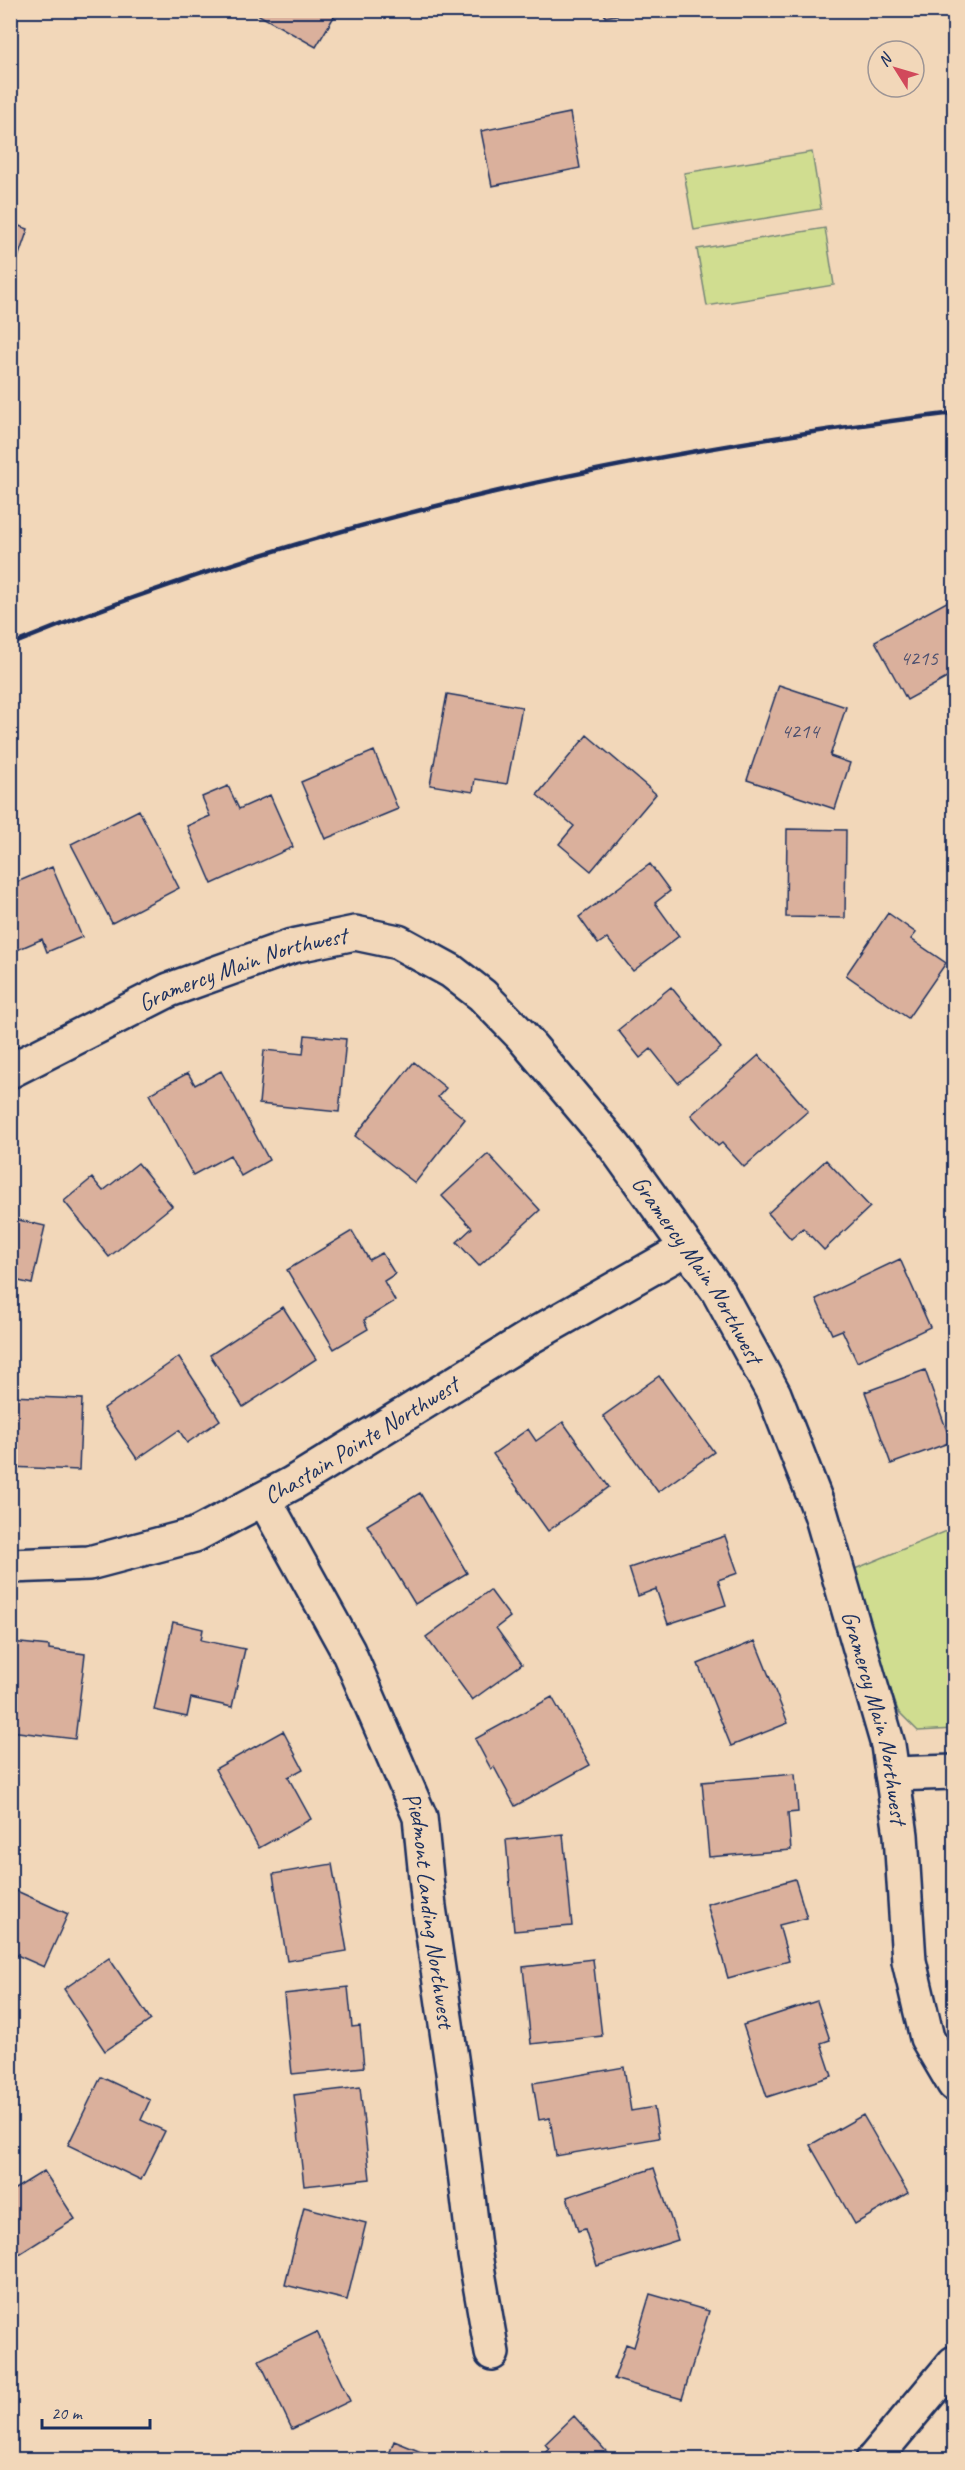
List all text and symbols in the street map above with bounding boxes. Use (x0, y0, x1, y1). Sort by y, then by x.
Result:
north arrow (866, 39, 926, 99)
text: N (874, 48, 898, 71)
house number: 4215 (900, 645, 939, 671)
house number: 4214 (781, 718, 821, 744)
street label: Gramercy Main Northwest (133, 920, 352, 1018)
street label: Gramercy Main Northwest (625, 1170, 771, 1371)
street label: Chastain Pointe Northwest (259, 1368, 467, 1511)
street label: Gramercy Main Northwest (835, 1607, 915, 1829)
street label: Piedmont Landing Northwest (396, 1787, 462, 2032)
scale bar (42, 2392, 150, 2430)
text: 20 m (51, 2402, 84, 2424)

